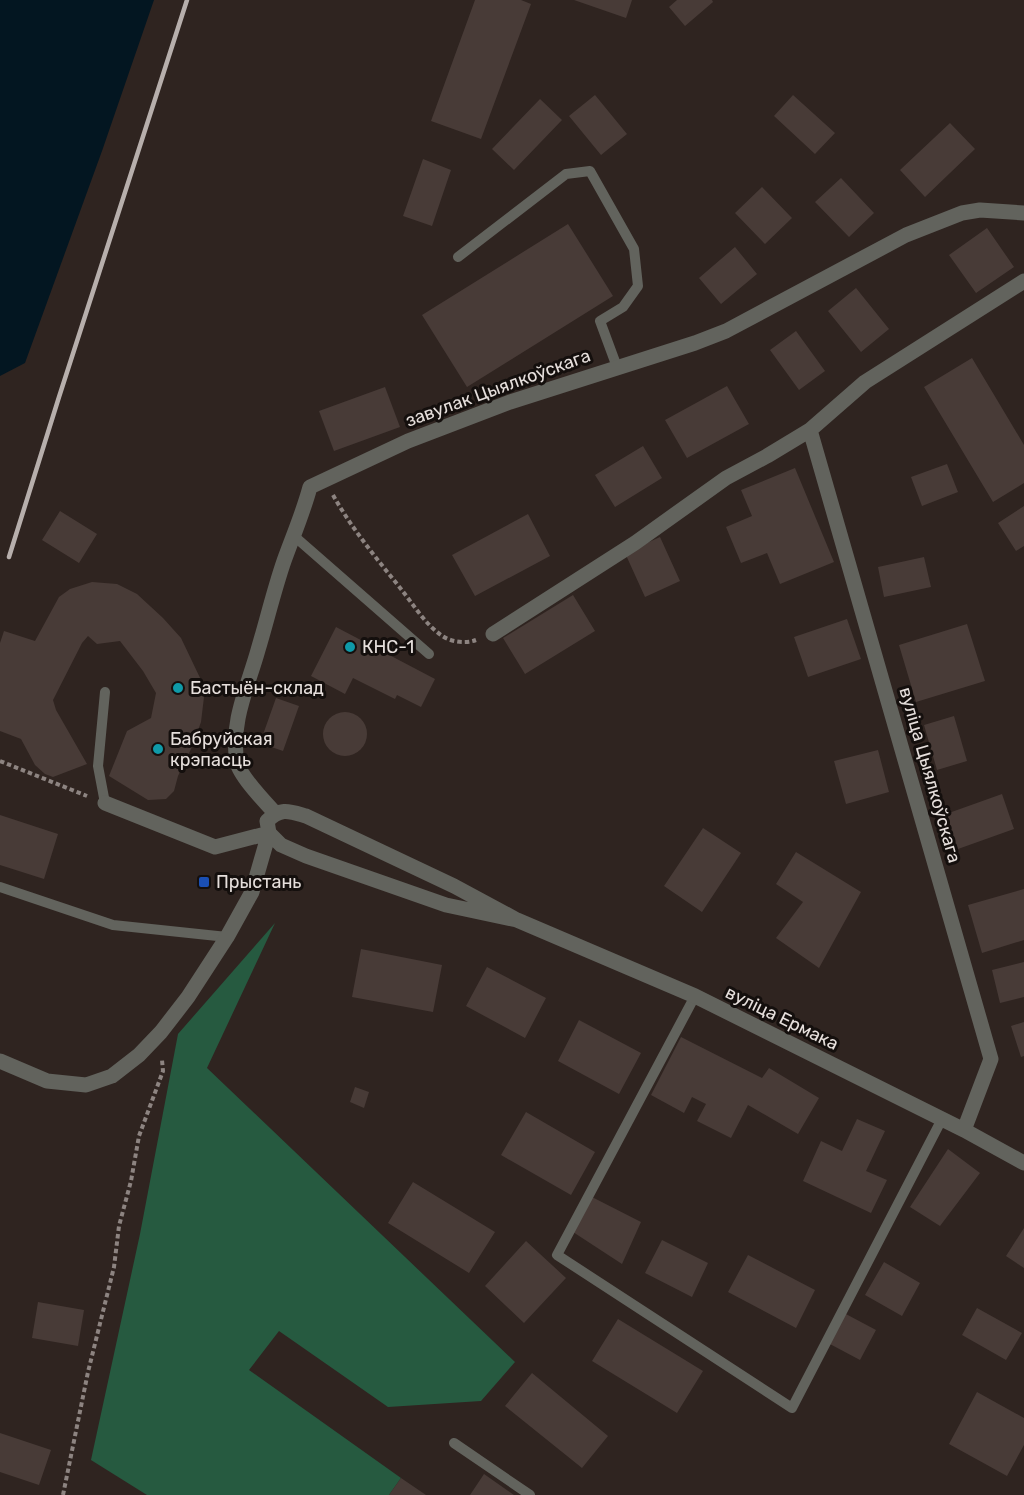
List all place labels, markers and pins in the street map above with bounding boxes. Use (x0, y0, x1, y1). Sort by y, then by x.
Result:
place label: КНС-1 (362, 636, 414, 658)
marker: КНС-1 (343, 640, 357, 654)
place label: Бастыён-склад (190, 677, 324, 699)
marker: Бастыён-склад (171, 681, 185, 695)
place label: Бабруйская крэпасць (170, 728, 272, 771)
marker: Бабруйская крэпасць (151, 742, 165, 756)
place label: Прыстань (216, 871, 301, 893)
marker: Прыстань (197, 875, 211, 889)

